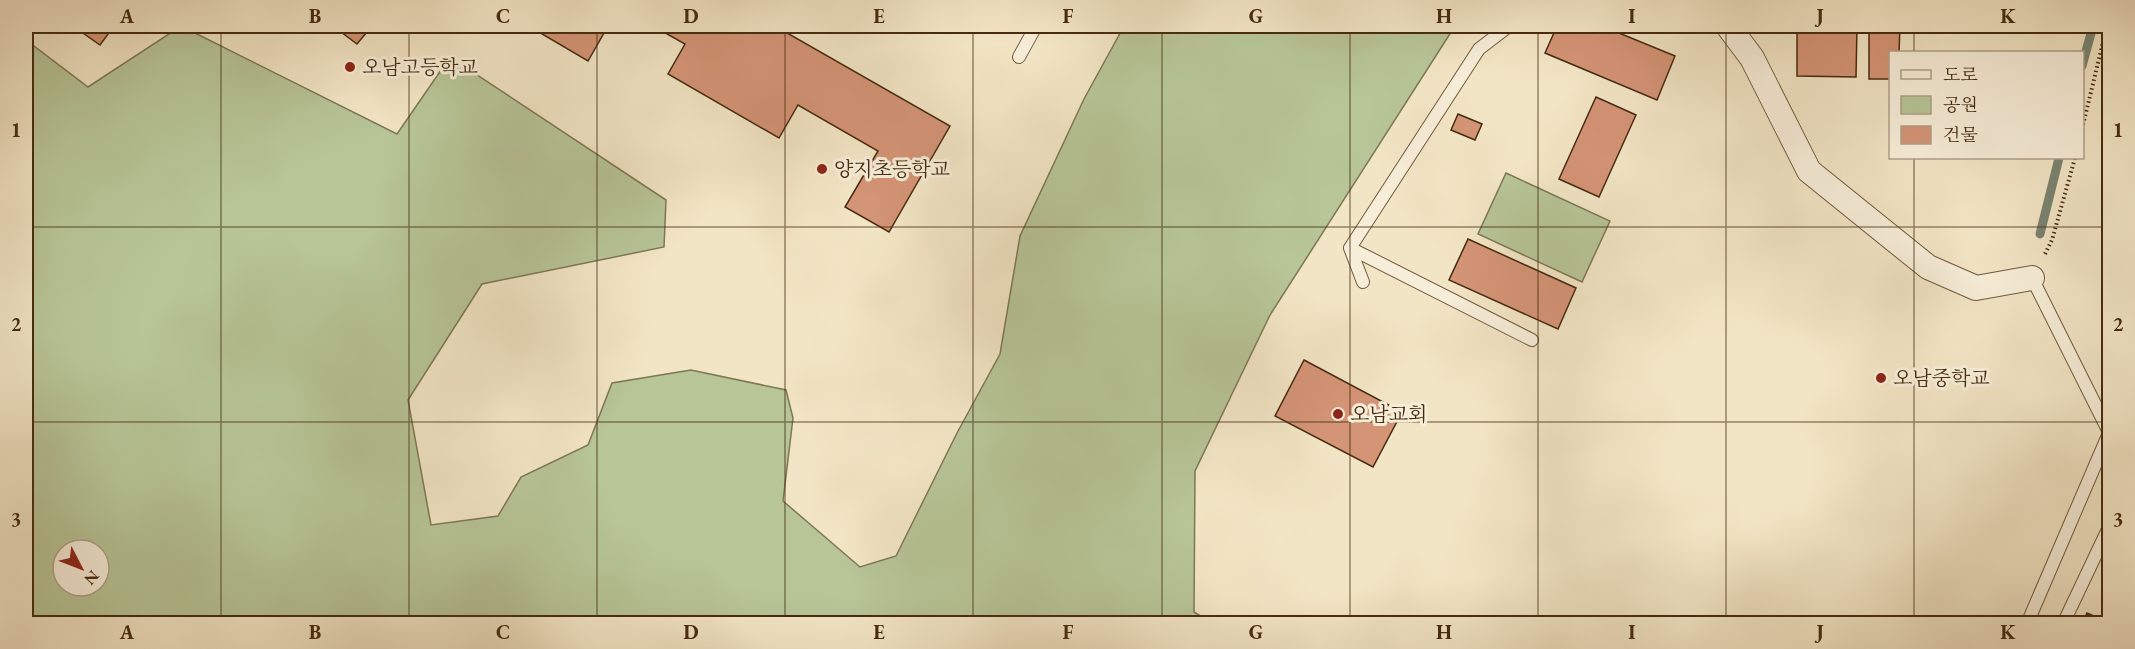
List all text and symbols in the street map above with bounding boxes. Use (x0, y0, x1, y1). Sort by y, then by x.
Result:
text: A (119, 3, 135, 29)
text: B (309, 3, 321, 29)
text: C (496, 3, 510, 29)
text: D (683, 3, 699, 29)
text: E (873, 3, 885, 29)
text: F (1063, 3, 1074, 29)
text: G (1249, 3, 1263, 29)
text: H (1436, 3, 1452, 29)
text: I (1628, 3, 1636, 29)
text: J (1814, 3, 1824, 29)
text: K (2000, 3, 2016, 29)
legend (1889, 51, 2084, 159)
place label: 오남고등학교 (362, 54, 479, 80)
marker: 오남고등학교 (343, 60, 357, 74)
text: 도로 (1943, 63, 1978, 86)
text: 공원 (1943, 93, 1978, 116)
text: 1 (11, 117, 21, 143)
text: 1 (2113, 117, 2123, 143)
text: 건물 (1943, 123, 1978, 146)
place label: 양지초등학교 (834, 156, 951, 182)
marker: 양지초등학교 (815, 162, 829, 176)
text: 2 (11, 311, 22, 337)
text: 2 (2113, 311, 2124, 337)
place label: 오남중학교 (1893, 365, 1990, 391)
marker: 오남중학교 (1874, 371, 1888, 385)
place label: 오남교회 (1350, 401, 1427, 427)
marker: 오남교회 (1331, 407, 1345, 421)
text: 3 (11, 506, 21, 532)
text: 3 (2113, 506, 2123, 532)
north arrow (51, 538, 111, 598)
text: N (80, 566, 104, 590)
text: A (119, 619, 135, 645)
text: B (309, 619, 321, 645)
text: C (496, 619, 510, 645)
text: D (683, 619, 699, 645)
text: E (873, 619, 885, 645)
text: F (1063, 619, 1074, 645)
text: G (1249, 619, 1263, 645)
text: H (1436, 619, 1452, 645)
text: I (1628, 619, 1636, 645)
text: J (1814, 619, 1824, 645)
text: K (2000, 619, 2016, 645)

